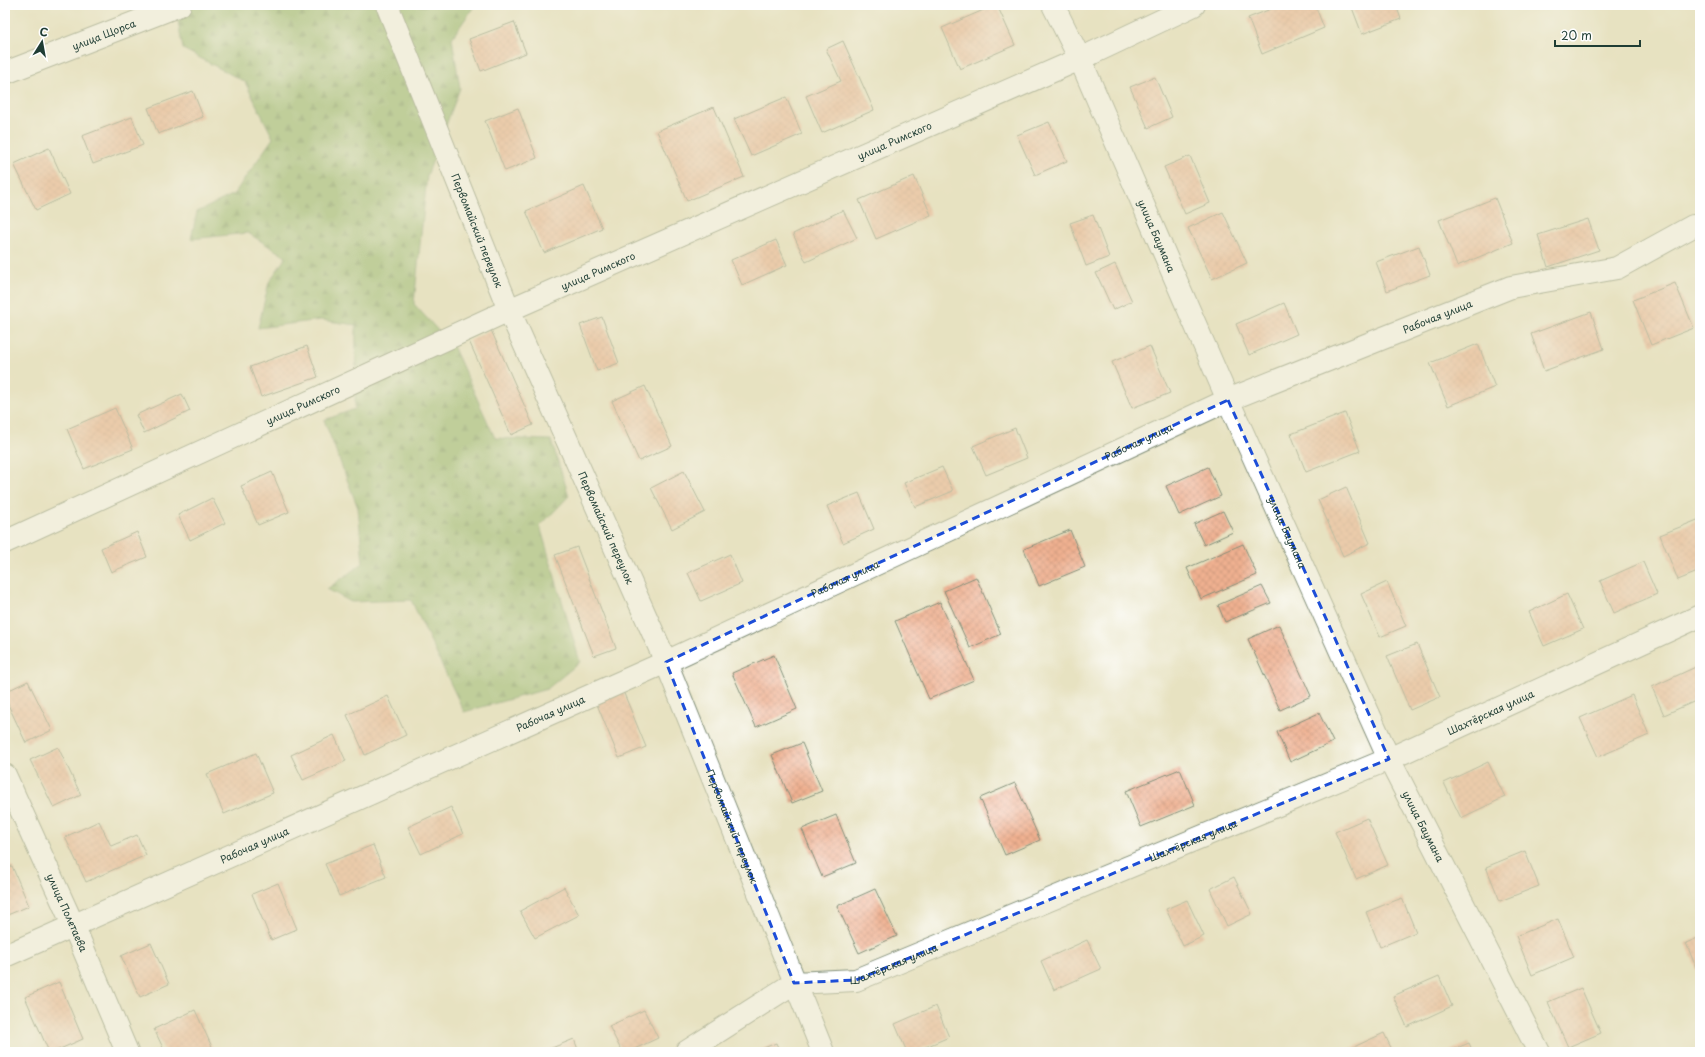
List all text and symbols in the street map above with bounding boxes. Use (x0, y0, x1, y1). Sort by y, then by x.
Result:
street label: улица Щорса (70, 15, 138, 53)
north arrow (22, 22, 62, 62)
scale bar (1555, 22, 1640, 48)
text: С (38, 23, 50, 41)
text: 20 m (1561, 26, 1592, 44)
street label: улица Римского (855, 117, 934, 163)
street label: Первомайский переулок (448, 171, 507, 290)
street label: улица Баумана (1135, 197, 1180, 275)
street label: улица Римского (558, 247, 638, 293)
street label: Рабочая улица (1400, 295, 1475, 337)
street label: улица Римского (263, 381, 342, 428)
street label: Рабочая улица (1102, 418, 1176, 464)
street label: Первомайский переулок (575, 469, 638, 586)
street label: улица Баумана (1265, 493, 1311, 571)
street label: Рабочая улица (808, 555, 882, 600)
street label: Шахтёрская улица (1445, 685, 1537, 738)
street label: Рабочая улица (514, 691, 588, 735)
street label: Первомайский переулок (703, 767, 762, 885)
street label: улица Баумана (1399, 788, 1449, 865)
street label: Шахтёрская улица (1146, 815, 1240, 865)
street label: Рабочая улица (218, 822, 292, 866)
street label: улица Полетаева (44, 871, 92, 955)
street label: Шахтёрская улица (849, 939, 940, 987)

